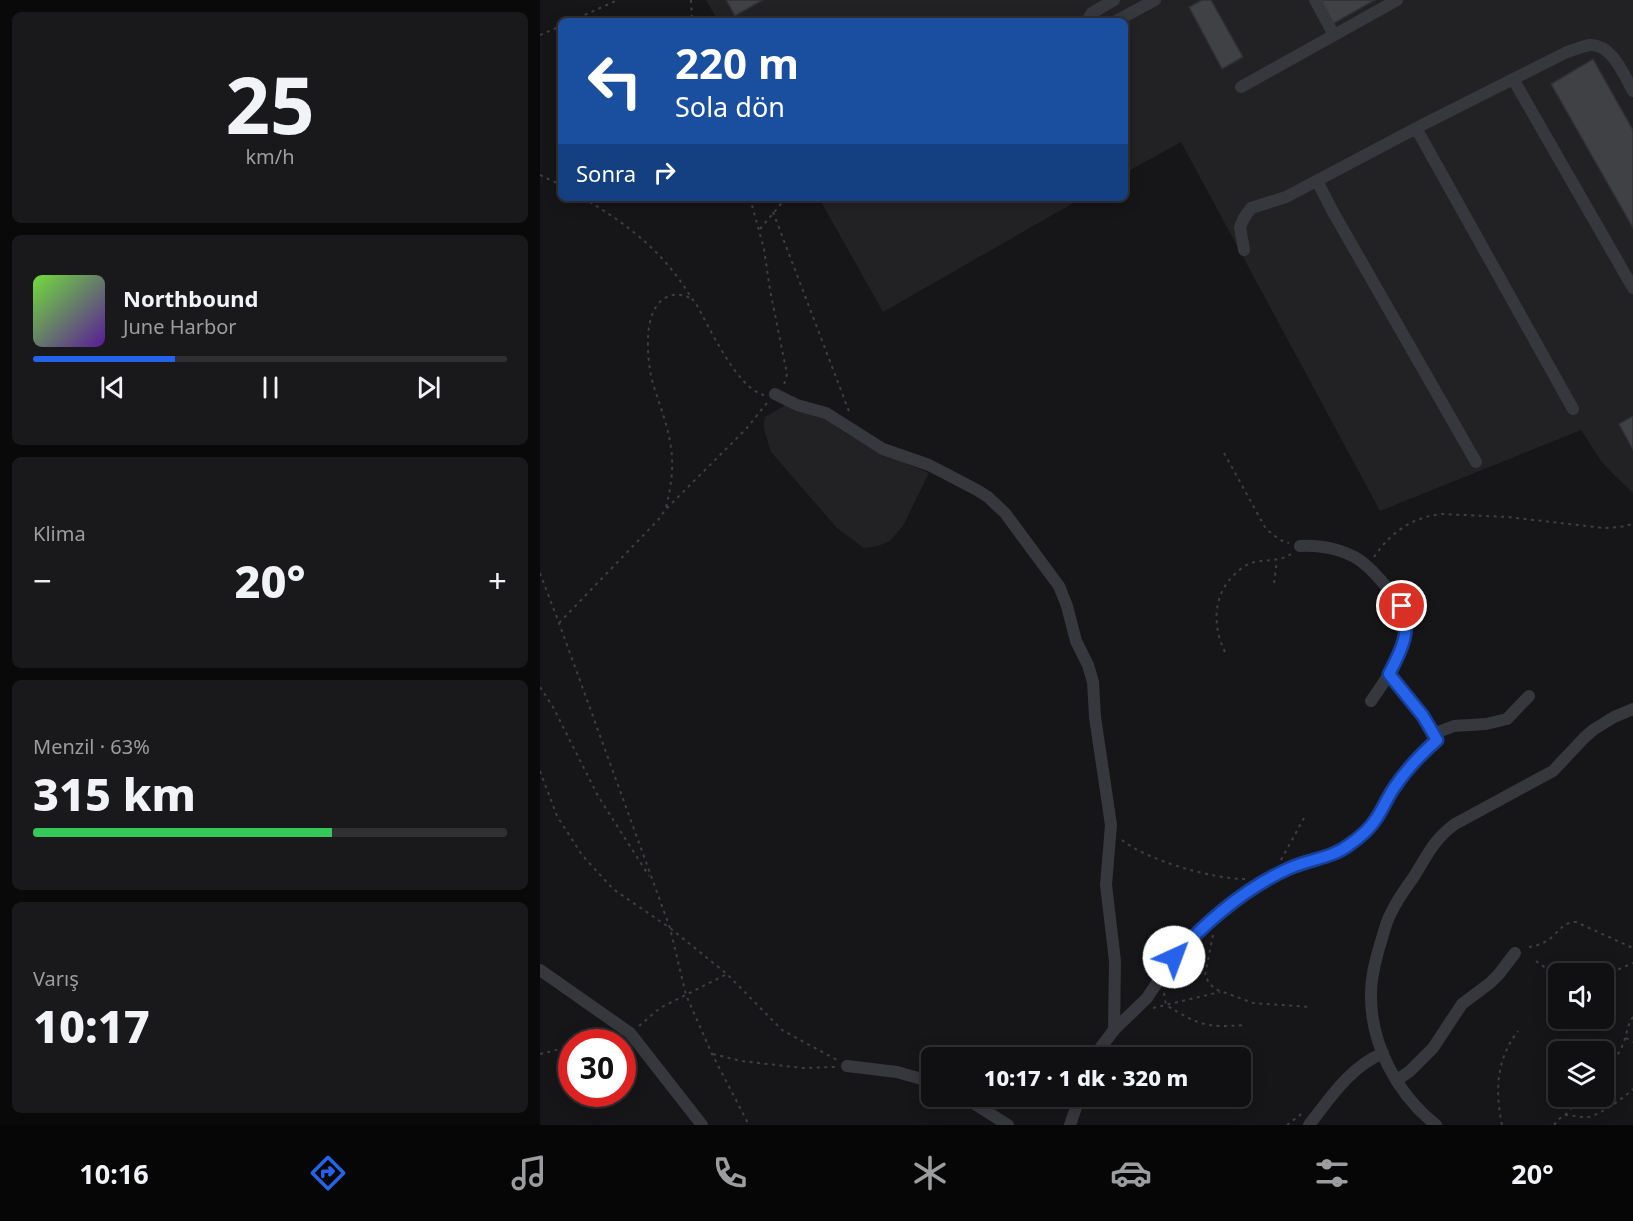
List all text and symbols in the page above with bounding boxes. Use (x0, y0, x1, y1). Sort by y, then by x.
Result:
text: 220 m (675, 34, 799, 91)
icon: left (576, 42, 654, 120)
text: 25 (225, 51, 315, 157)
text: Sola dön (675, 88, 785, 125)
text: km/h (245, 143, 295, 170)
icon: right (648, 156, 681, 189)
text: Sonra (576, 158, 636, 188)
text: Northbound (123, 283, 258, 313)
text: June Harbor (123, 313, 237, 340)
icon: previous (96, 371, 129, 404)
icon: pause (254, 371, 287, 404)
icon: next (412, 371, 445, 404)
text: Klima (33, 520, 86, 547)
text: 20° (234, 550, 306, 611)
text: − (33, 558, 52, 603)
text: + (488, 558, 507, 603)
pin (1376, 580, 1427, 631)
icon: arrive (1385, 589, 1418, 622)
text: Menzil · 63% (33, 733, 150, 760)
text: 315 km (33, 763, 196, 824)
position arrow (1142, 925, 1206, 989)
map controls (1548, 963, 1614, 1107)
button: sound (1548, 963, 1614, 1029)
text: Varış (33, 965, 79, 992)
text: 10:17 (33, 995, 150, 1056)
speed limit sign: 30 (558, 1029, 636, 1107)
button: layers (1548, 1041, 1614, 1107)
text: 10:17 · 1 dk · 320 m (984, 1062, 1188, 1092)
icon: directions (307, 1152, 349, 1194)
icon: music (508, 1152, 550, 1194)
icon: phone (709, 1152, 751, 1194)
icon: climate (909, 1152, 951, 1194)
icon: car (1110, 1152, 1152, 1194)
icon: filters (1311, 1152, 1353, 1194)
text: 10:16 (79, 1155, 149, 1192)
text: 20° (1511, 1155, 1554, 1192)

